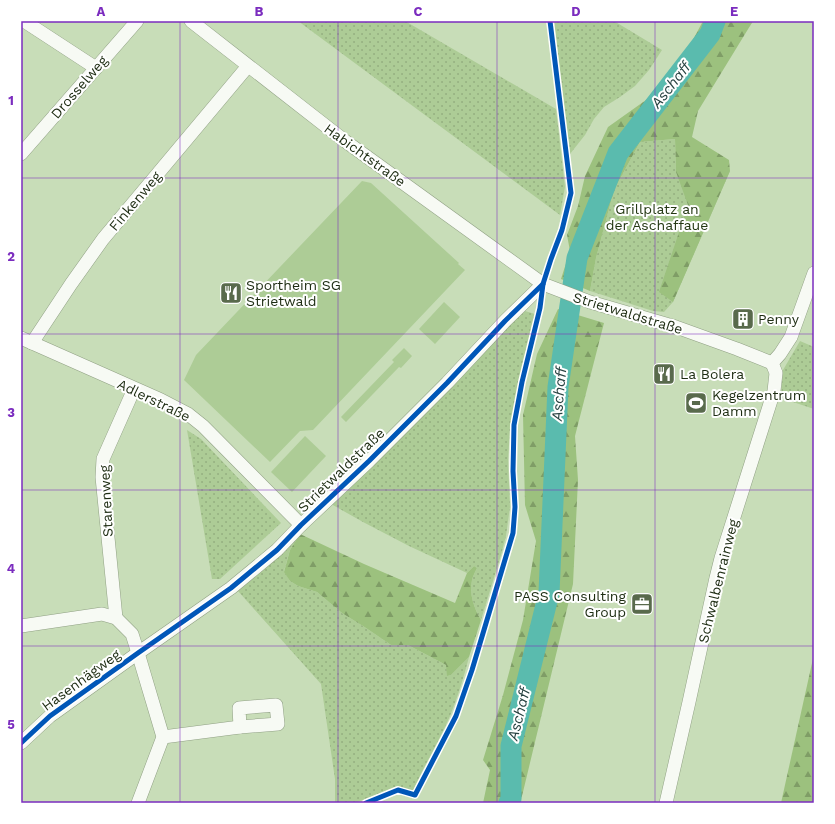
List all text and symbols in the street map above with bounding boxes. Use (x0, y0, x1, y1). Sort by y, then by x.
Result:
text: A (97, 4, 106, 19)
text: B (255, 4, 264, 19)
text: C (414, 4, 423, 19)
text: D (571, 4, 581, 19)
text: E (730, 4, 738, 19)
street label: Drosselweg (47, 52, 111, 122)
water label: Aschaff (647, 57, 696, 113)
text: 1 (8, 93, 14, 108)
street label: Habichtstraße (321, 120, 409, 190)
street label: Finkenweg (106, 168, 165, 234)
park label: Grillplatz an der Aschaffaue (606, 201, 708, 233)
text: 2 (7, 249, 15, 264)
place label: Sportheim SG Strietwald (246, 277, 341, 309)
restaurant icon: Sportheim SG Strietwald (218, 280, 244, 306)
street label: Strietwaldstraße (571, 289, 685, 337)
building icon: Penny (730, 306, 756, 332)
place label: Penny (758, 311, 800, 327)
restaurant icon: La Bolera (651, 361, 677, 387)
water label: Aschaff (548, 365, 570, 423)
place label: La Bolera (680, 366, 744, 382)
street label: Adlerstraße (115, 375, 193, 425)
place label: Kegelzentrum Damm (712, 387, 806, 419)
sports icon: Kegelzentrum Damm (683, 390, 709, 416)
text: 3 (7, 405, 15, 420)
street label: Strietwaldstraße (294, 425, 388, 515)
street label: Starenweg (96, 464, 116, 537)
street label: Schwalbenrainweg (695, 517, 741, 645)
text: 4 (7, 561, 16, 576)
place label: PASS Consulting Group (514, 588, 627, 620)
office icon: PASS Consulting Group (629, 591, 655, 617)
street label: Hasenhägweg (39, 646, 124, 714)
water label: Aschaff (504, 684, 535, 743)
text: 5 (7, 717, 15, 732)

